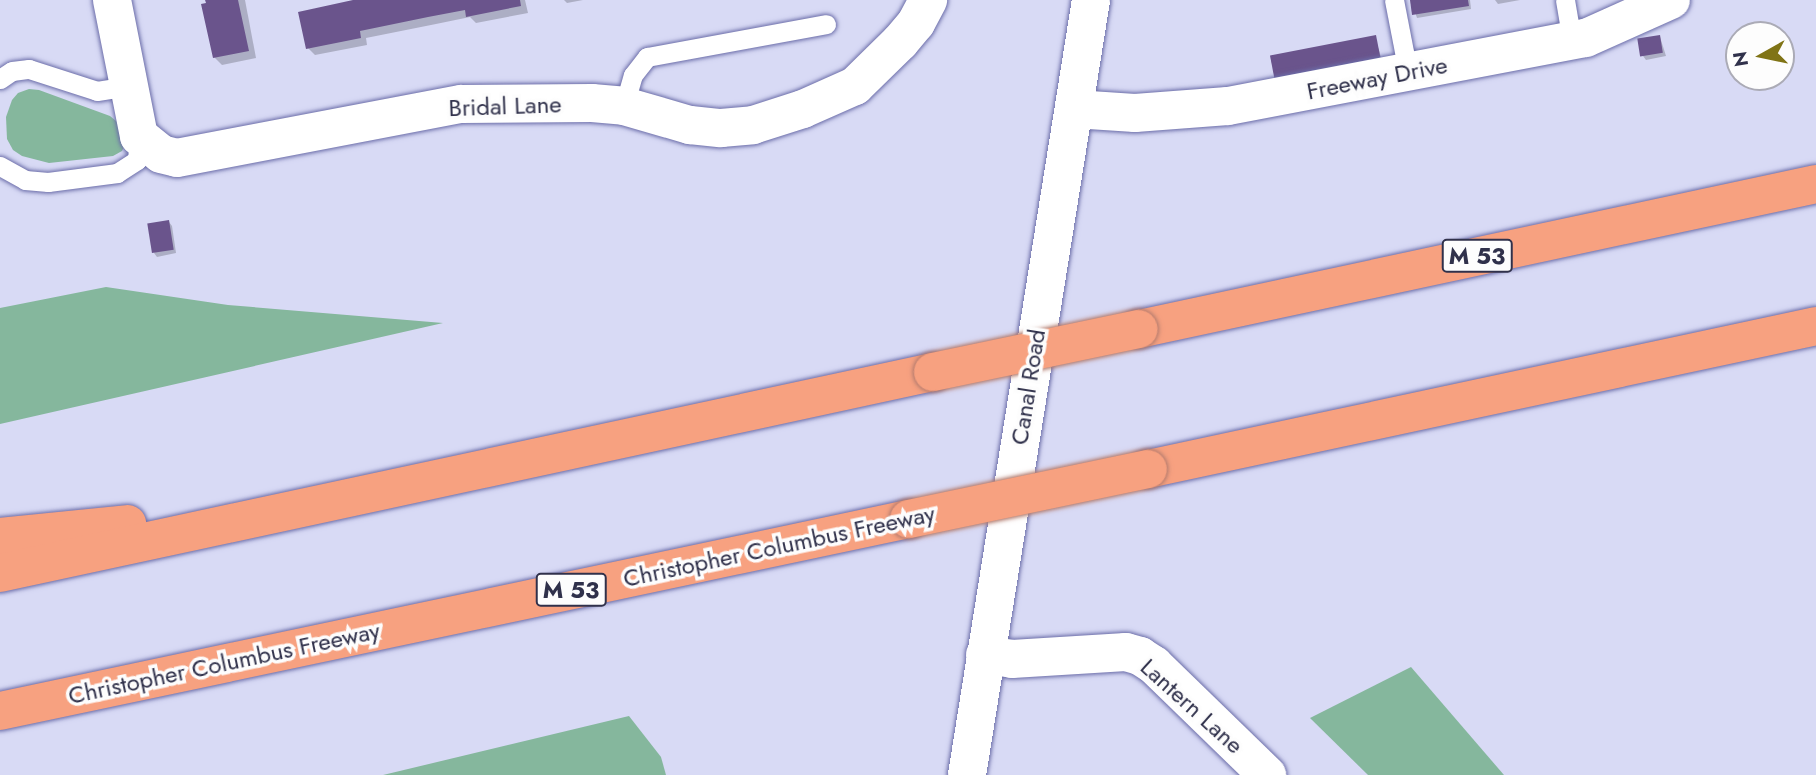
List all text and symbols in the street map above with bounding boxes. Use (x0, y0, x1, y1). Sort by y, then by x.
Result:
north arrow (1725, 21, 1795, 91)
text: N (1726, 49, 1755, 69)
street label: Freeway Drive (1304, 50, 1450, 106)
street label: Bridal Lane (448, 90, 562, 122)
road number: M 53 (1440, 236, 1514, 276)
street label: Canal Road (1005, 327, 1051, 447)
street label: Christopher Columbus Freeway (621, 499, 937, 593)
road number: M 53 (534, 570, 608, 610)
street label: Christopher Columbus Freeway (66, 616, 382, 710)
street label: Lantern Lane (1135, 652, 1249, 760)

